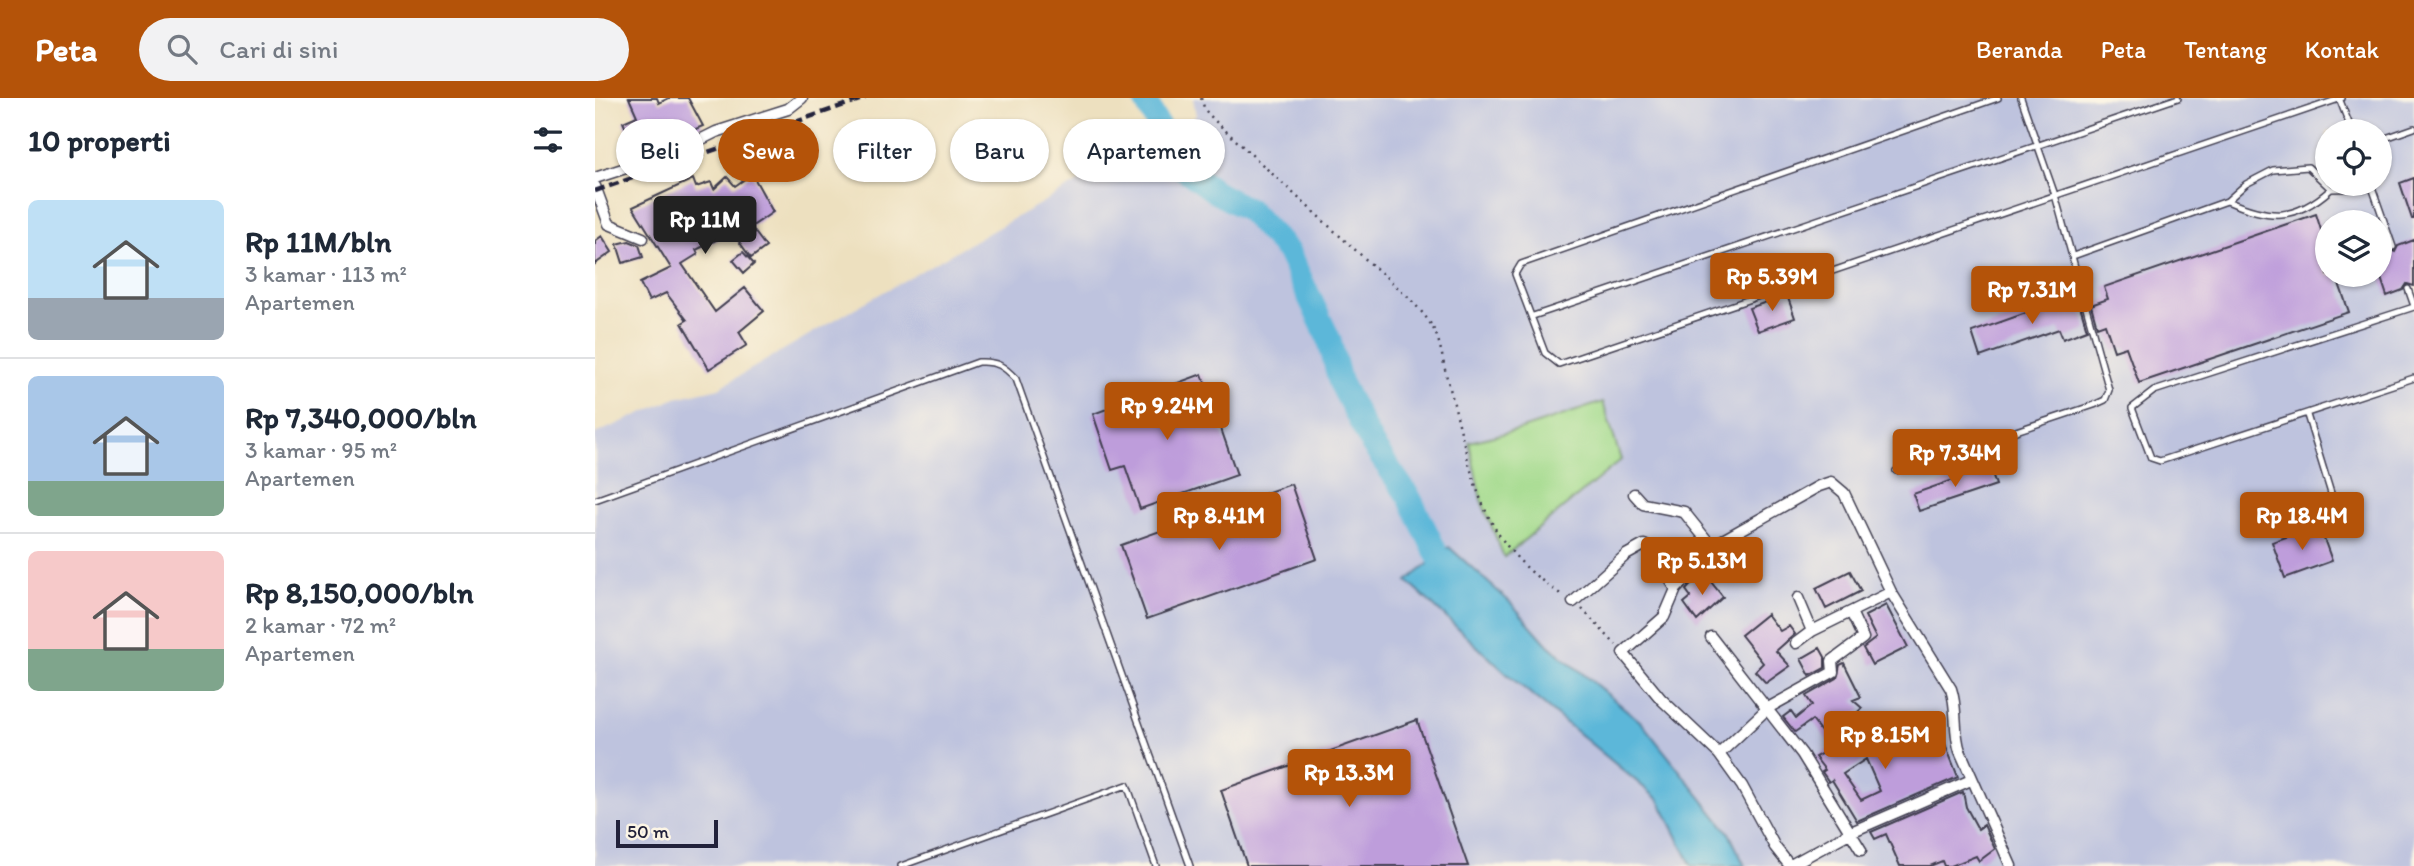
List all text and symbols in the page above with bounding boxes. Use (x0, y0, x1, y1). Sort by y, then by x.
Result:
search box (139, 18, 629, 81)
text: Peta (35, 30, 97, 69)
icon: search (163, 30, 201, 68)
text: Cari di sini (219, 33, 338, 65)
text: Beranda (1976, 35, 2063, 64)
text: Peta (2101, 35, 2146, 64)
text: Tentang (2184, 35, 2267, 64)
text: Kontak (2305, 35, 2379, 64)
chip: Beli (616, 119, 704, 182)
chip: Sewa (718, 119, 819, 182)
chip: Filter (833, 119, 936, 182)
chip: Baru (950, 119, 1049, 182)
chip: Apartemen (1063, 119, 1225, 182)
map controls (2315, 119, 2392, 287)
button: locate (2315, 119, 2392, 196)
icon: filters (529, 121, 567, 159)
text: 10 properti (28, 122, 171, 159)
pin: Rp 11M (648, 197, 762, 256)
text: Rp 11M (669, 205, 741, 233)
button: layers (2315, 210, 2392, 287)
text: Rp 11M/bln (245, 223, 392, 260)
icon: home (84, 228, 168, 312)
pin: Rp 5.39M (1700, 254, 1844, 313)
text: 3 kamar · 113 m² (245, 260, 407, 288)
text: Rp 5.39M (1726, 262, 1818, 290)
pin: Rp 7.31M (1960, 266, 2104, 326)
text: Rp 7.31M (1987, 275, 2077, 303)
text: Apartemen (245, 288, 355, 316)
pin: Rp 9.24M (1095, 382, 1239, 442)
text: Rp 9.24M (1121, 391, 1213, 419)
text: Rp 7,340,000/bln (245, 399, 477, 436)
icon: home (84, 404, 168, 488)
pin: Rp 7.34M (1883, 430, 2027, 489)
text: 3 kamar · 95 m² (245, 436, 397, 464)
text: Rp 7.34M (1909, 438, 2001, 466)
text: Apartemen (245, 464, 355, 492)
pin: Rp 8.41M (1147, 492, 1291, 552)
pin: Rp 18.4M (2230, 492, 2374, 552)
text: Rp 8.41M (1173, 501, 1265, 529)
text: Rp 18.4M (2256, 501, 2348, 529)
pin: Rp 5.13M (1630, 538, 1774, 597)
text: Rp 5.13M (1657, 546, 1747, 574)
text: Rp 8,150,000/bln (245, 574, 474, 611)
icon: home (84, 579, 168, 663)
text: 2 kamar · 72 m² (245, 611, 396, 639)
text: Apartemen (245, 639, 355, 667)
pin: Rp 8.15M (1813, 712, 1957, 771)
text: Rp 8.15M (1840, 720, 1930, 748)
pin: Rp 13.3M (1277, 750, 1421, 809)
text: Rp 13.3M (1304, 758, 1394, 786)
scale bar (616, 817, 717, 849)
text: 50 m (627, 820, 669, 843)

